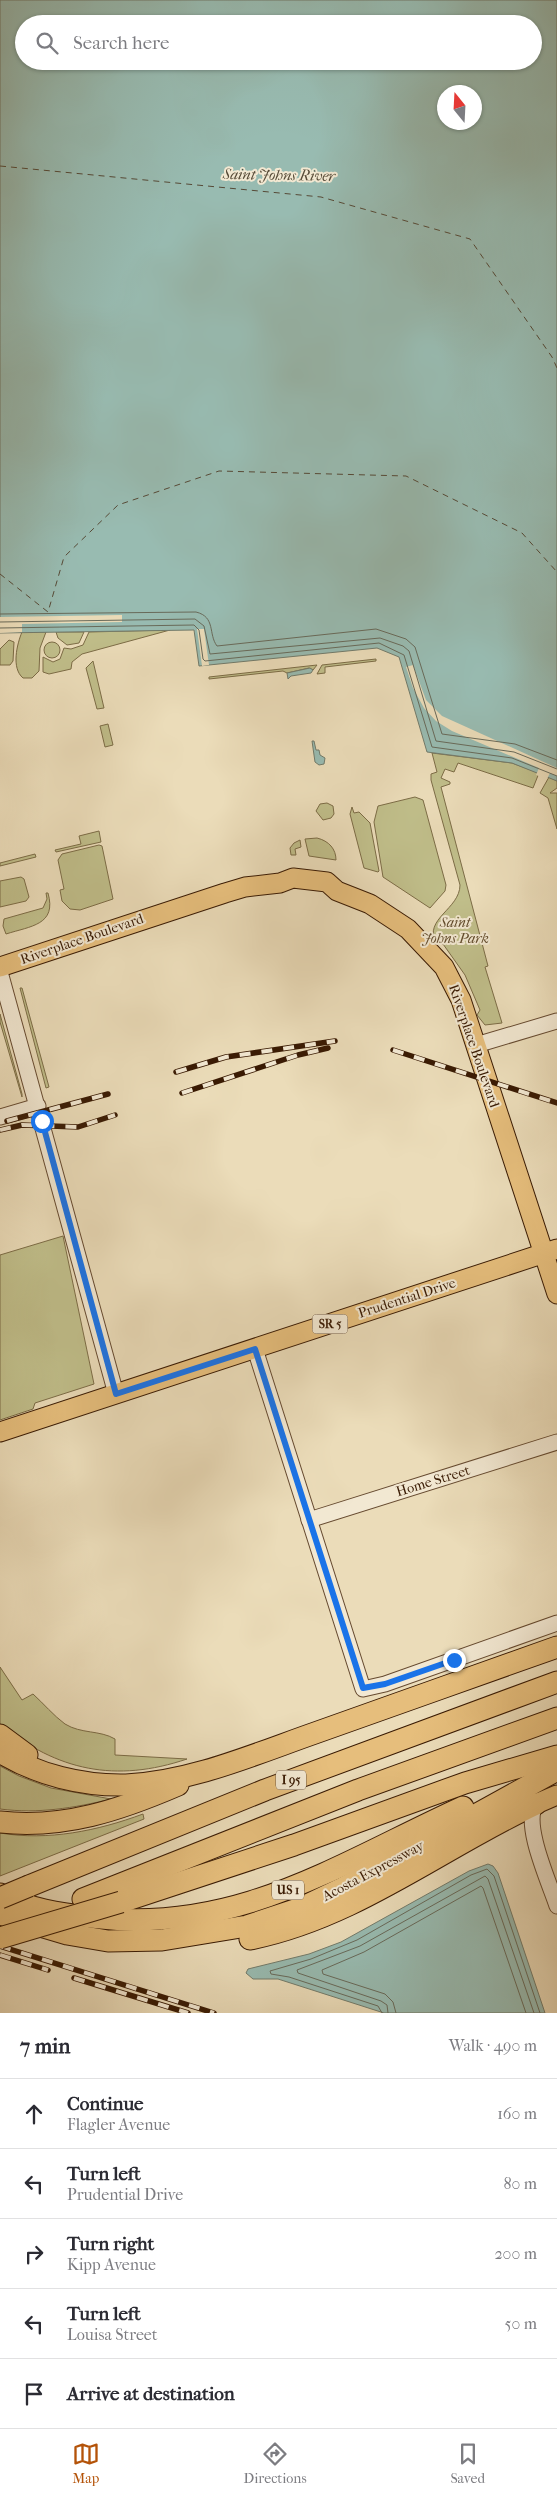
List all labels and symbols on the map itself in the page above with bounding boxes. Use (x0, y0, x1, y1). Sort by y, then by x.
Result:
north arrow (437, 85, 482, 130)
water label: Saint Johns River (222, 165, 337, 185)
street label: Riverplace Boulevard (18, 910, 146, 968)
park label: Saint Johns Park (421, 914, 489, 947)
street label: Riverplace Boulevard (445, 982, 503, 1110)
route start (31, 1110, 54, 1133)
street label: Prudential Drive (356, 1274, 458, 1322)
road number: SR 5 (312, 1315, 348, 1334)
street label: Home Street (394, 1462, 472, 1500)
route end (443, 1649, 466, 1672)
road number: I 95 (276, 1770, 306, 1790)
street label: Acosta Expressway (318, 1837, 427, 1905)
road number: US 1 (272, 1880, 304, 1900)

